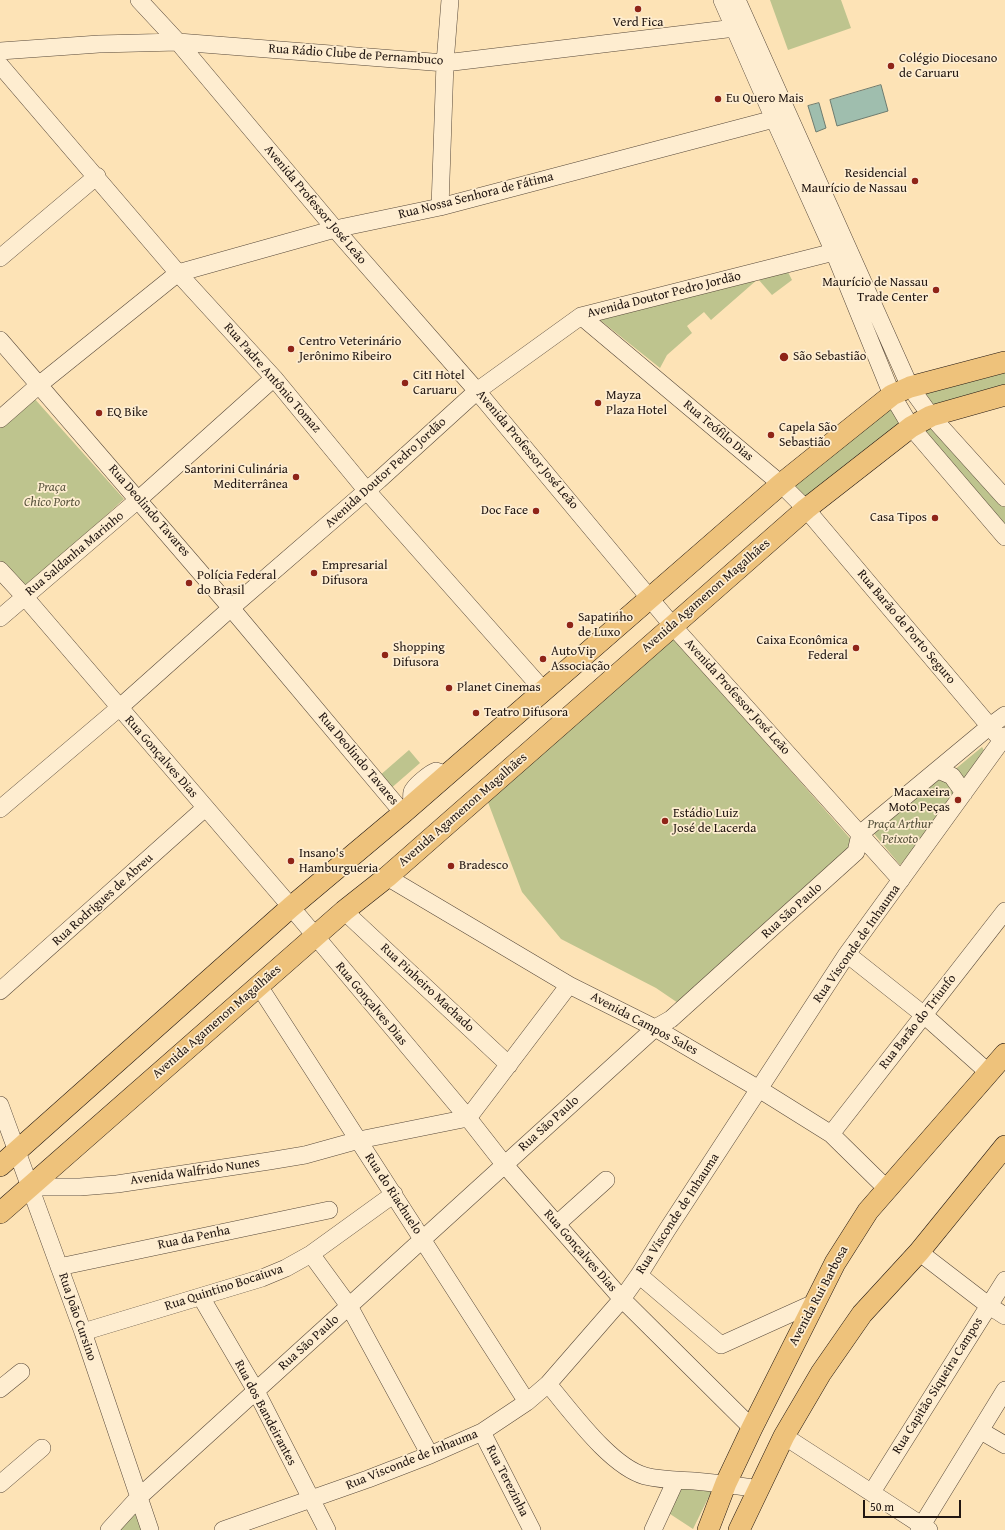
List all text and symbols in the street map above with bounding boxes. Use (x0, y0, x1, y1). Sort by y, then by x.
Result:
marker: Verd Fica (633, 4, 643, 14)
place label: Verd Fica (613, 15, 663, 31)
street label: Rua Rádio Clube de Pernambuco (268, 41, 444, 69)
place label: Colégio Diocesano de Caruaru (899, 51, 997, 82)
marker: Colégio Diocesano de Caruaru (886, 61, 896, 71)
place label: Eu Quero Mais (726, 91, 804, 107)
marker: Eu Quero Mais (713, 94, 723, 104)
street label: Avenida Professor José Leão (261, 142, 369, 268)
place label: Residencial Maurício de Nassau (801, 166, 907, 197)
street label: Rua Nossa Senhora de Fátima (397, 169, 555, 223)
marker: Residencial Maurício de Nassau (910, 176, 920, 186)
street label: Avenida Doutor Pedro Jordão (586, 268, 742, 322)
place label: Maurício de Nassau Trade Center (822, 275, 928, 306)
marker: Maurício de Nassau Trade Center (931, 285, 941, 295)
street label: Rua Padre Antônio Tomaz (220, 320, 324, 436)
place label: Centro Veterinário Jerônimo Ribeiro (299, 334, 401, 365)
marker: Centro Veterinário Jerônimo Ribeiro (286, 344, 296, 354)
place label: São Sebastião (793, 349, 866, 365)
marker: São Sebastião (778, 351, 790, 363)
place label: CitI Hotel Caruaru (413, 368, 465, 399)
marker: CitI Hotel Caruaru (400, 378, 410, 388)
street label: Avenida Professor José Leão (473, 387, 581, 513)
place label: Mayza Plaza Hotel (606, 388, 667, 419)
street label: Rua Teófilo Dias (680, 397, 756, 465)
marker: Mayza Plaza Hotel (593, 398, 603, 408)
place label: EQ Bike (107, 405, 148, 421)
marker: EQ Bike (94, 408, 104, 418)
street label: Avenida Doutor Pedro Jordão (322, 414, 450, 532)
place label: Capela São Sebastião (779, 420, 837, 451)
marker: Capela São Sebastião (766, 430, 776, 440)
street label: Rua Deolindo Tavares (105, 462, 193, 560)
place label: Santorini Culinária Mediterrânea (184, 462, 288, 493)
marker: Santorini Culinária Mediterrânea (291, 472, 301, 482)
park label: Praça Chico Porto (24, 480, 80, 511)
place label: Doc Face (481, 503, 528, 519)
marker: Doc Face (531, 506, 541, 516)
street label: Rua Saldanha Marinho (23, 508, 127, 600)
place label: Casa Tipos (870, 510, 927, 526)
marker: Casa Tipos (930, 513, 940, 523)
street label: Avenida Agamenon Magalhães (638, 536, 774, 656)
place label: Empresarial Difusora (322, 558, 388, 589)
street label: Rua Barão de Porto Seguro (854, 567, 958, 687)
place label: Polícia Federal do Brasil (197, 568, 276, 599)
marker: Empresarial Difusora (309, 568, 319, 578)
marker: Polícia Federal do Brasil (184, 578, 194, 588)
place label: Sapatinho de Luxo (578, 610, 633, 641)
marker: Sapatinho de Luxo (565, 620, 575, 630)
place label: Caixa Econômica Federal (756, 633, 848, 664)
street label: Avenida Professor José Leão (681, 636, 793, 758)
place label: Shopping Difusora (393, 640, 445, 671)
marker: Caixa Econômica Federal (851, 643, 861, 653)
place label: AutoVip Associação (551, 644, 610, 675)
marker: Shopping Difusora (380, 650, 390, 660)
marker: AutoVip Associação (538, 654, 548, 664)
place label: Planet Cinemas (457, 680, 541, 696)
marker: Planet Cinemas (444, 683, 454, 693)
place label: Teatro Difusora (484, 705, 568, 721)
marker: Teatro Difusora (471, 708, 481, 718)
street label: Rua Deolindo Tavares (315, 709, 401, 809)
street label: Rua Gonçalves Dias (121, 713, 201, 801)
street label: Avenida Agamenon Magalhães (395, 750, 531, 870)
place label: Macaxeira Moto Peças (888, 785, 950, 816)
marker: Macaxeira Moto Peças (953, 795, 963, 805)
place label: Estádio Luiz José de Lacerda (673, 806, 756, 837)
marker: Estádio Luiz José de Lacerda (660, 816, 670, 826)
park label: Praça Arthur Peixoto (868, 817, 932, 848)
place label: Insano's Hamburgueria (299, 846, 378, 877)
street label: Rua Rodrigues de Abreu (49, 851, 157, 949)
marker: Insano's Hamburgueria (286, 856, 296, 866)
place label: Bradesco (459, 858, 508, 874)
marker: Bradesco (446, 861, 456, 871)
street label: Rua São Paulo (759, 880, 825, 942)
street label: Rua Visconde de Inhauma (810, 882, 904, 1006)
street label: Rua Pinheiro Machado (377, 941, 477, 1035)
street label: Rua Gonçalves Dias (332, 959, 410, 1049)
street label: Avenida Agamenon Magalhães (149, 962, 285, 1082)
street label: Rua Barão do Triunfo (876, 972, 960, 1072)
street label: Avenida Campos Sales (588, 989, 700, 1059)
street label: Rua São Paulo (516, 1093, 582, 1155)
street label: Rua do Riachuelo (361, 1151, 425, 1237)
street label: Rua Visconde de Inhauma (633, 1151, 723, 1277)
street label: Avenida Walfrido Nunes (129, 1155, 261, 1189)
street label: Rua Gonçalves Dias (540, 1207, 620, 1295)
street label: Rua da Penha (157, 1223, 231, 1253)
street label: Avenida Rui Barbosa (786, 1243, 852, 1349)
street label: Rua Quintino Bocaiuva (163, 1262, 285, 1314)
street label: Rua João Cursino (55, 1271, 99, 1363)
street label: Rua São Paulo (276, 1312, 342, 1374)
street label: Rua Capitão Siqueira Campos (889, 1315, 987, 1457)
street label: Rua dos Bandeirantes (231, 1358, 299, 1468)
street label: Rua Visconde de Inhauma (344, 1426, 480, 1494)
street label: Rua Terezinha (482, 1443, 532, 1519)
scale bar (865, 1492, 963, 1518)
text: 50 m (870, 1498, 894, 1515)

